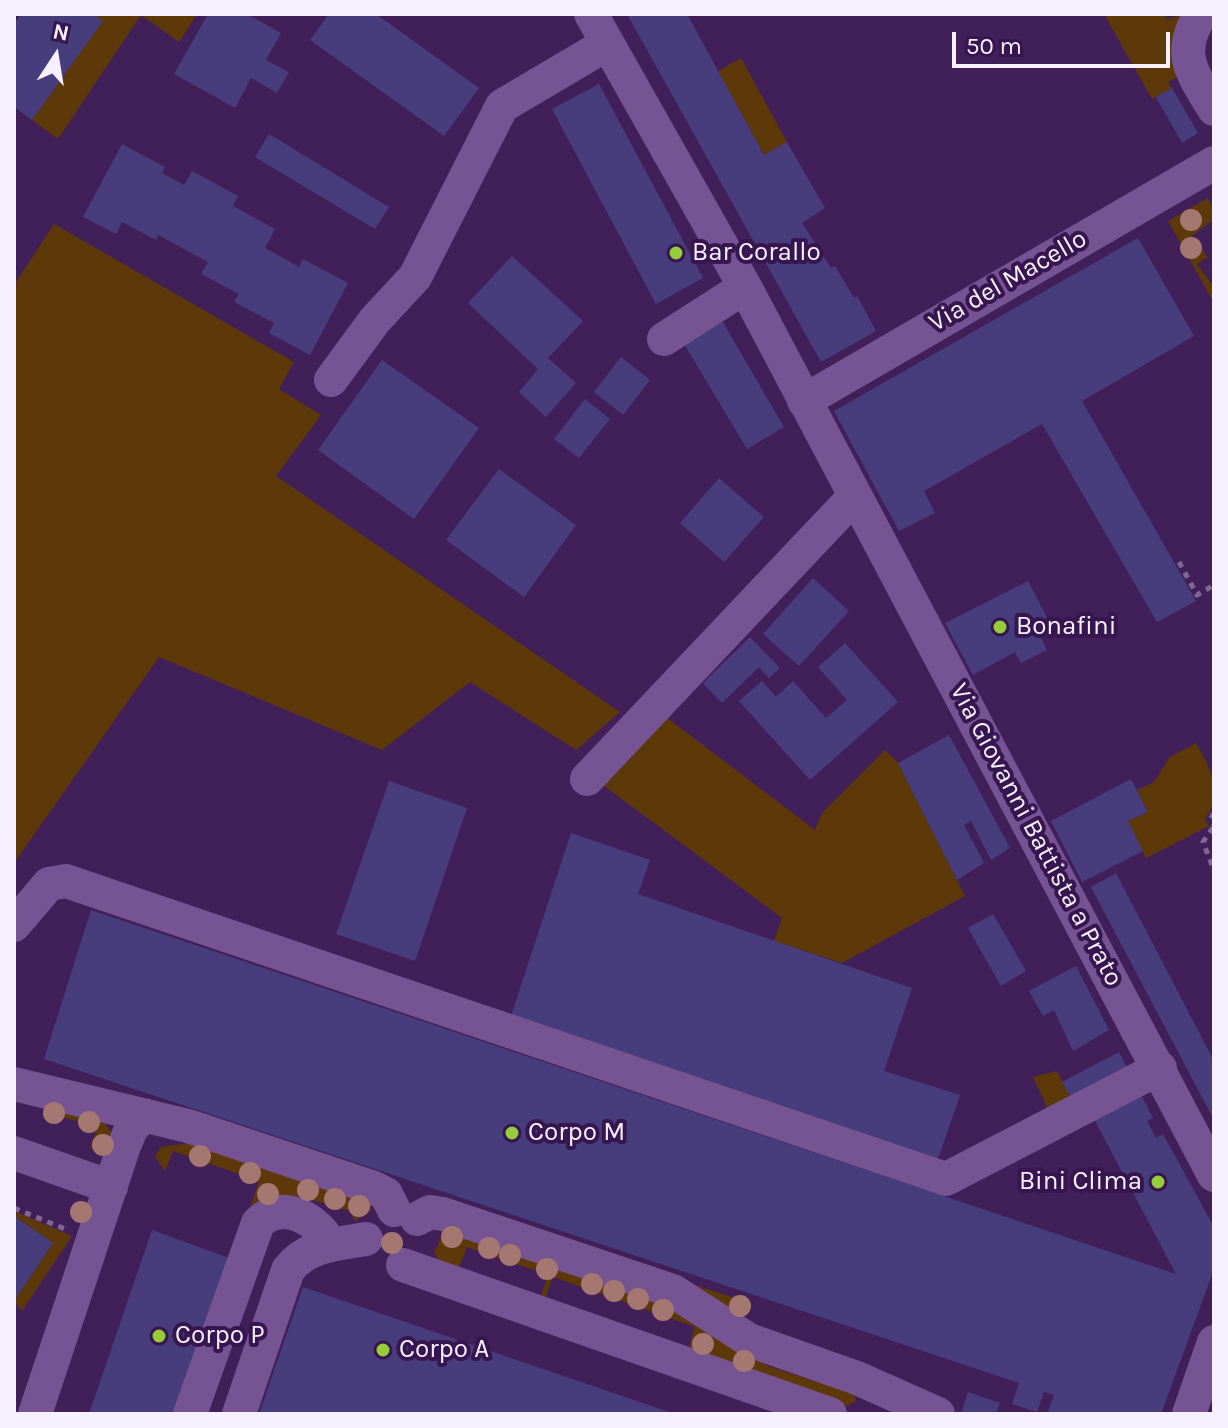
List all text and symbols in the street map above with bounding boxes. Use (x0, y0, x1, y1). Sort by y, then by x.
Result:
north arrow (16, 16, 96, 96)
scale bar (956, 16, 1174, 66)
text: N (51, 18, 71, 47)
text: 50 m (966, 32, 1022, 60)
street label: Via del Macello (924, 223, 1092, 339)
place label: Bar Corallo (692, 237, 821, 269)
marker: Bar Corallo (667, 244, 685, 262)
place label: Bonafini (1016, 611, 1116, 643)
marker: Bonafini (991, 618, 1009, 636)
street label: Via Giovanni Battista a Prato (943, 678, 1129, 992)
place label: Corpo M (528, 1117, 625, 1149)
marker: Corpo M (503, 1124, 521, 1142)
place label: Bini Clima (1019, 1166, 1142, 1198)
marker: Bini Clima (1149, 1173, 1167, 1191)
place label: Corpo P (175, 1320, 265, 1352)
marker: Corpo P (150, 1327, 168, 1345)
place label: Corpo A (399, 1334, 489, 1366)
marker: Corpo A (374, 1341, 392, 1359)

